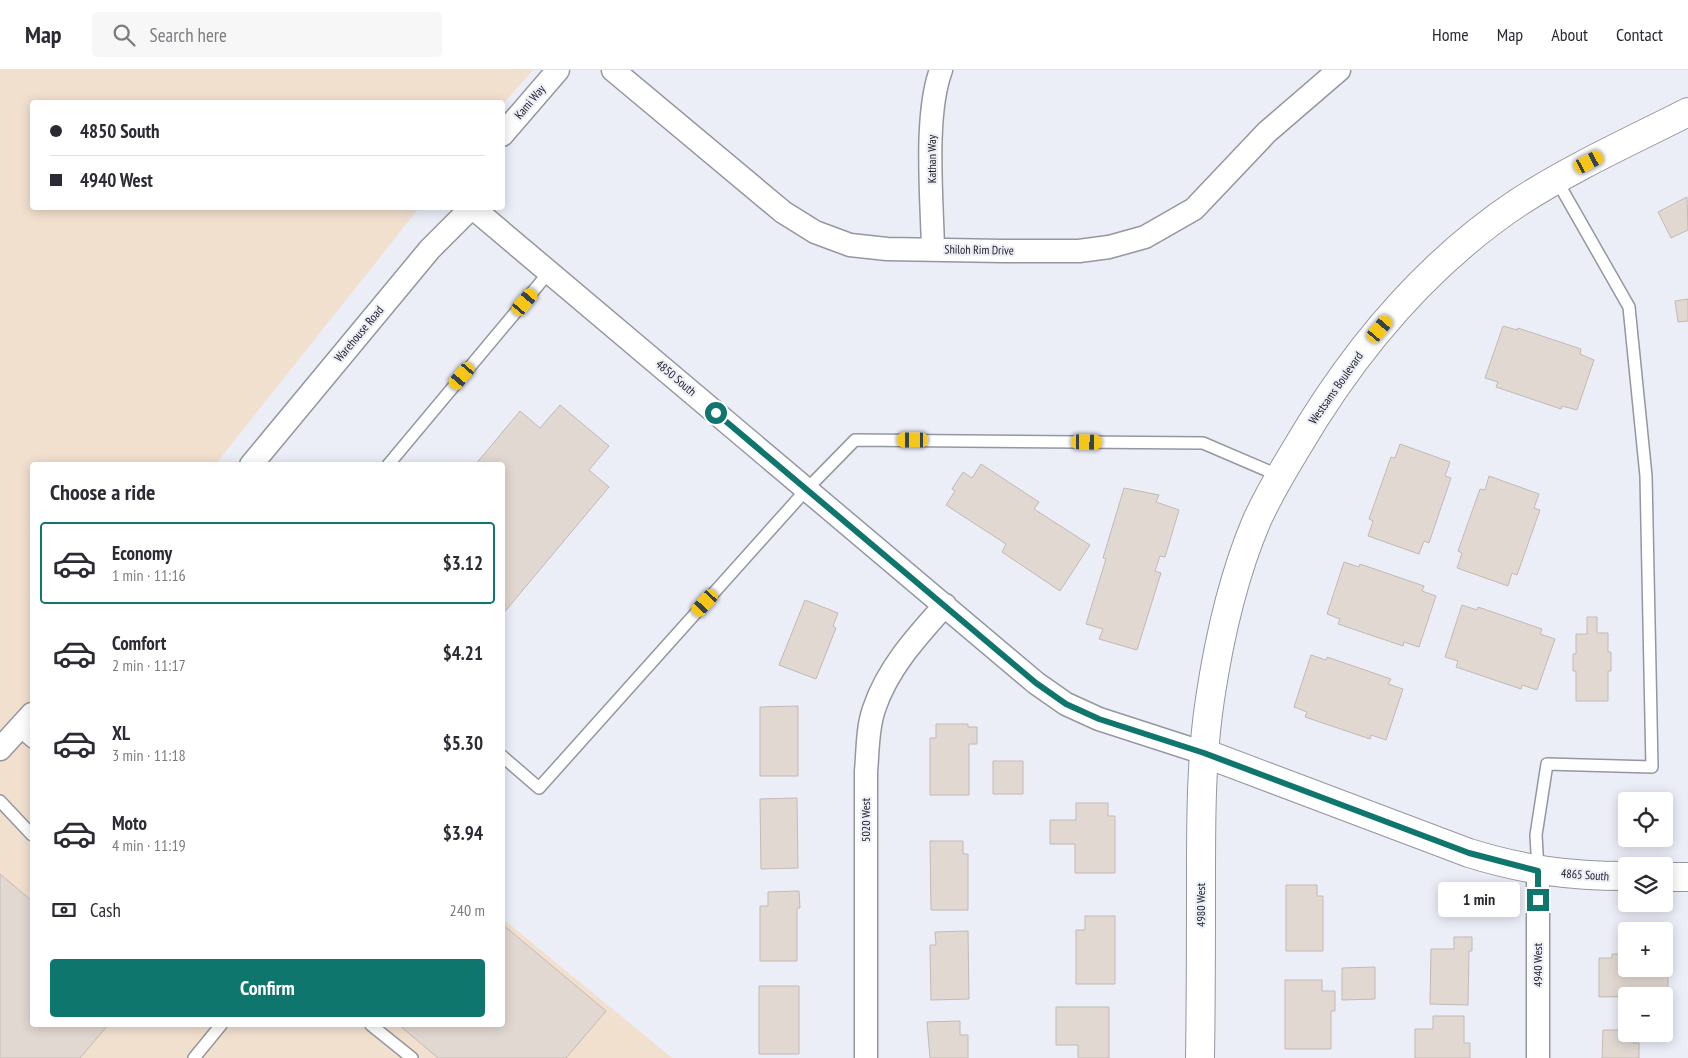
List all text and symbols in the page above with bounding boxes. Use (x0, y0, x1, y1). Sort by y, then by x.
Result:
search box (92, 12, 442, 57)
text: Map (25, 19, 62, 50)
icon: search (110, 21, 138, 49)
text: Search here (150, 23, 227, 47)
text: Home (1432, 23, 1469, 46)
text: Map (1497, 23, 1523, 46)
text: About (1551, 23, 1588, 46)
text: Contact (1616, 23, 1663, 46)
street label: Kami Way (511, 81, 549, 122)
text: 4850 South (80, 119, 160, 143)
street label: Kathan Way (924, 134, 939, 183)
car (1572, 149, 1605, 175)
text: 4940 West (80, 168, 153, 192)
street label: Shiloh Rim Drive (944, 241, 1014, 258)
car (509, 286, 540, 318)
street label: Warehouse Road (331, 303, 386, 365)
car (1364, 313, 1395, 345)
street label: Westsams Boulevard (1305, 349, 1366, 427)
street label: 4850 South (653, 356, 700, 399)
car (446, 360, 477, 392)
route start (705, 402, 727, 424)
car (898, 433, 928, 448)
car (1071, 434, 1102, 450)
text: Choose a ride (50, 478, 155, 506)
icon: car (52, 541, 97, 586)
text: Economy (112, 541, 172, 565)
text: $3.12 (443, 551, 483, 575)
text: 1 min · 11:16 (112, 565, 186, 585)
car (689, 587, 720, 619)
icon: car (52, 631, 97, 676)
text: Comfort (112, 631, 166, 655)
text: $4.21 (443, 641, 483, 665)
text: 2 min · 11:17 (112, 655, 186, 675)
icon: car (52, 721, 97, 766)
text: XL (112, 721, 130, 745)
text: $5.30 (443, 731, 483, 755)
text: 3 min · 11:18 (112, 745, 186, 765)
map controls (1618, 792, 1673, 1042)
button: locate (1618, 792, 1673, 847)
street label: 5020 West (858, 797, 873, 842)
icon: car (52, 811, 97, 856)
text: Moto (112, 811, 147, 835)
text: $3.94 (443, 821, 483, 845)
text: 4 min · 11:19 (112, 835, 186, 855)
button: layers (1618, 857, 1673, 912)
street label: 4865 South (1560, 865, 1610, 884)
street label: 4980 West (1193, 882, 1208, 927)
callout: 1 min (1438, 882, 1520, 918)
text: 1 min (1463, 889, 1495, 909)
route end (1527, 889, 1549, 911)
icon: cash (50, 896, 78, 924)
text: Cash (90, 898, 121, 922)
text: 240 m (450, 900, 485, 920)
button: + (1618, 922, 1673, 977)
street label: 4940 West (1530, 942, 1545, 987)
button: Confirm (50, 959, 485, 1017)
button: − (1618, 987, 1673, 1042)

